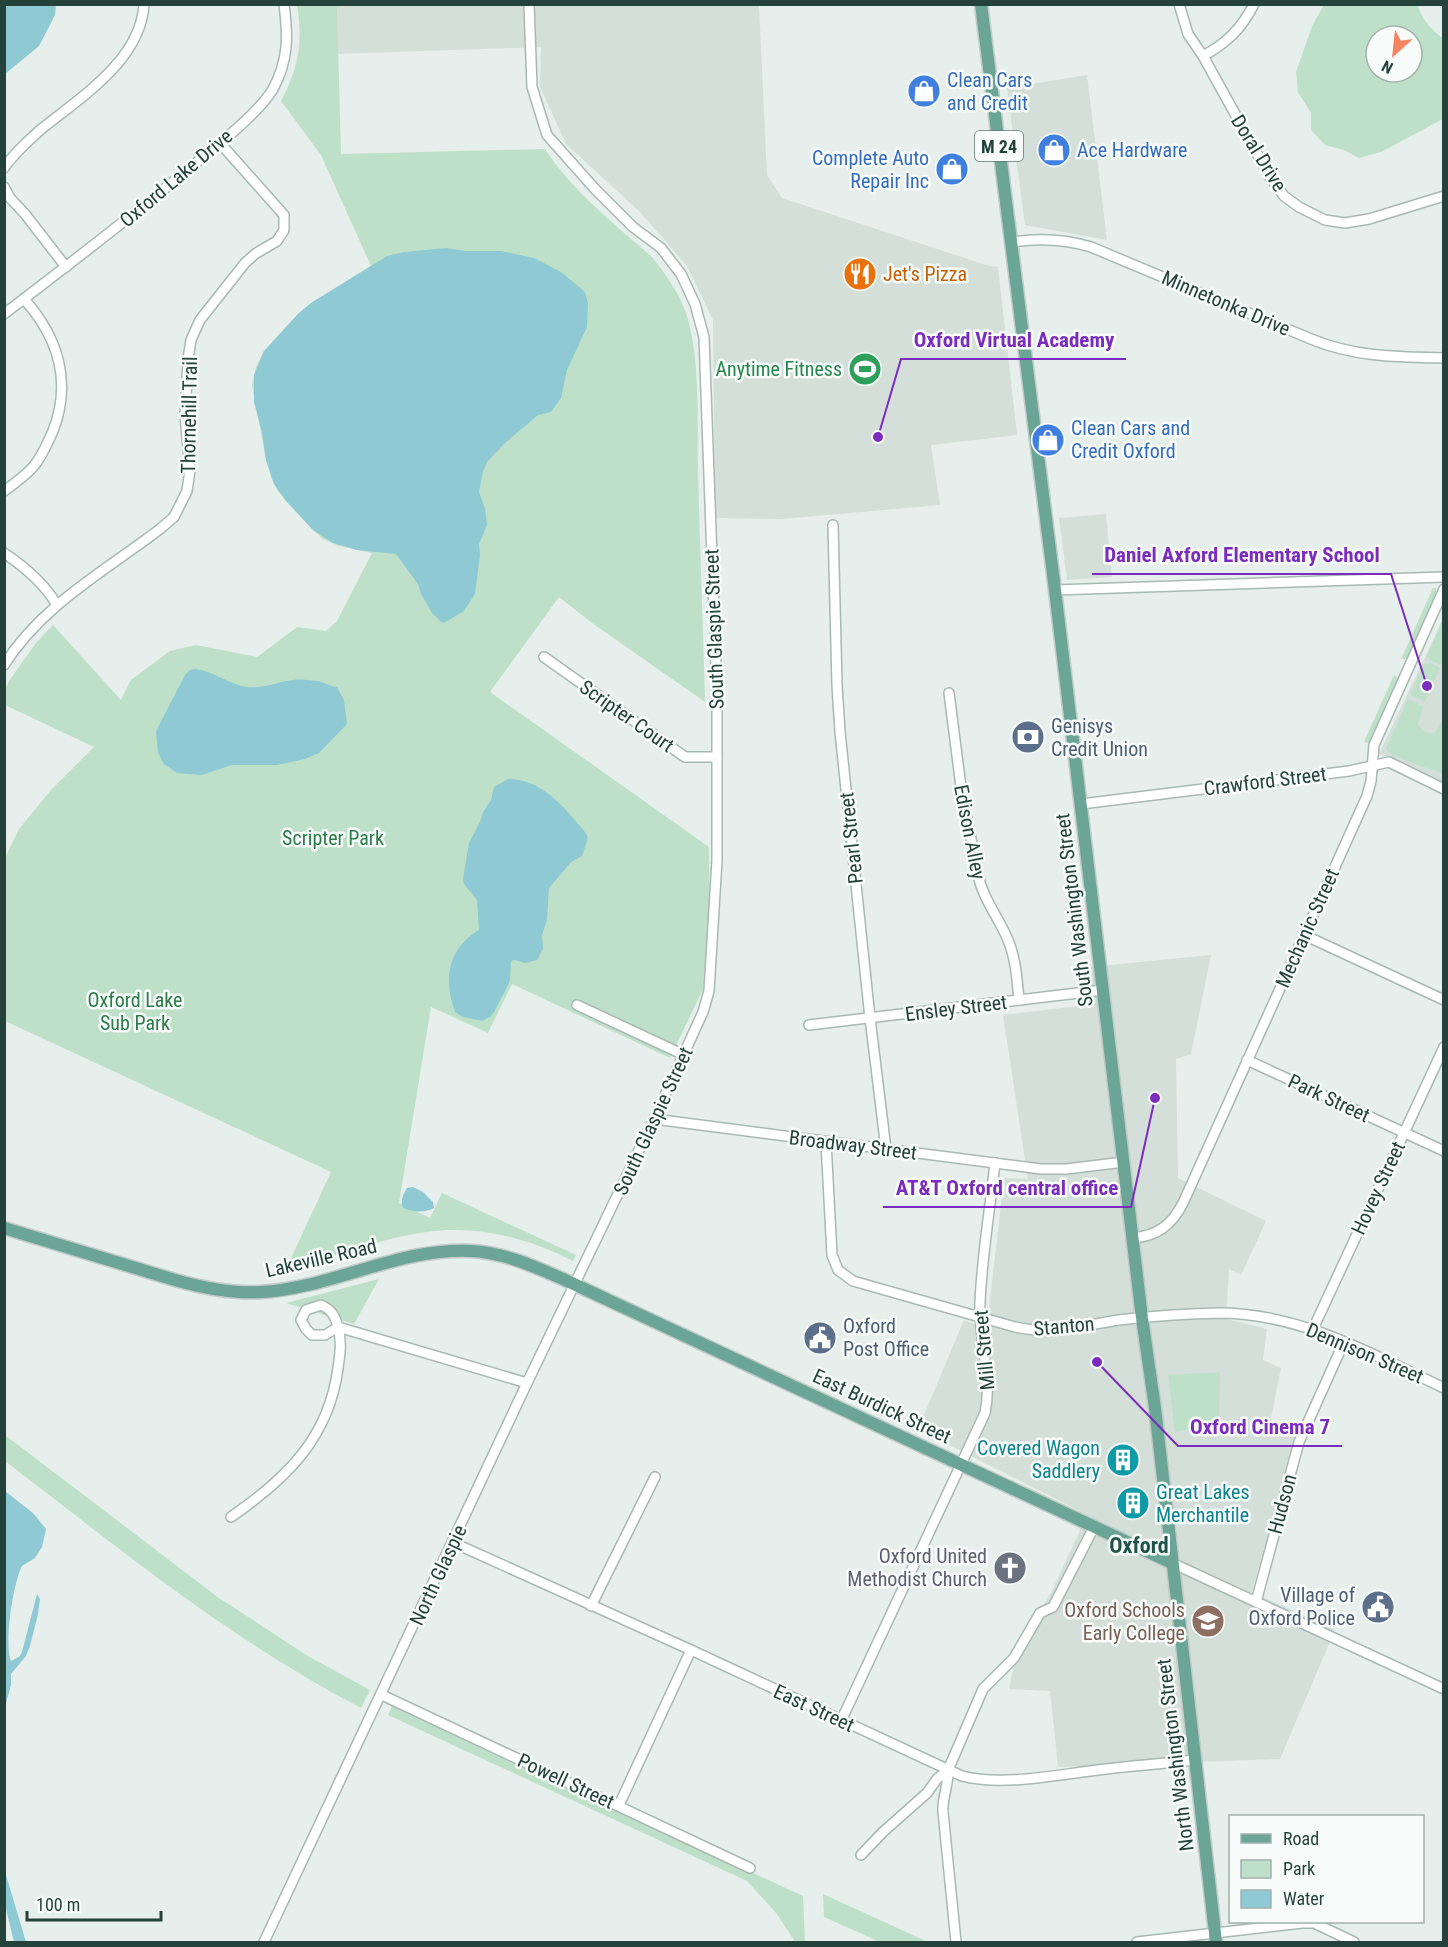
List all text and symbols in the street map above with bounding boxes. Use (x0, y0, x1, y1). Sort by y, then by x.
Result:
north arrow (1364, 24, 1424, 84)
text: N (1379, 56, 1396, 78)
place label: Clean Cars and Credit (947, 68, 1032, 115)
shop icon: Clean Cars and Credit (906, 73, 942, 109)
street label: Doral Drive (1226, 110, 1292, 196)
street label: Oxford Lake Drive (115, 124, 237, 232)
road number: M 24 (975, 131, 1023, 161)
shop icon: Ace Hardware (1036, 132, 1072, 168)
place label: Ace Hardware (1077, 138, 1187, 162)
place label: Complete Auto Repair Inc (812, 146, 929, 193)
shop icon: Complete Auto Repair Inc (934, 151, 970, 187)
restaurant icon: Jet's Pizza (842, 256, 878, 292)
place label: Jet's Pizza (883, 262, 967, 286)
street label: Minnetonka Drive (1158, 265, 1294, 341)
callout: Oxford Virtual Academy (901, 320, 1126, 359)
text: Oxford Virtual Academy (914, 328, 1115, 352)
sports icon: Anytime Fitness (847, 351, 883, 387)
street label: Thornehill Trail (176, 356, 202, 474)
place label: Anytime Fitness (715, 357, 842, 381)
place label: Clean Cars and Credit Oxford (1071, 416, 1190, 463)
shop icon: Clean Cars and Credit Oxford (1030, 422, 1066, 458)
callout: Daniel Axford Elementary School (1092, 535, 1391, 574)
text: Daniel Axford Elementary School (1104, 543, 1380, 567)
street label: South Glaspie Street (699, 548, 729, 710)
street label: Scripter Court (575, 675, 679, 757)
place label: Genisys Credit Union (1051, 714, 1148, 761)
bank icon: Genisys Credit Union (1010, 719, 1046, 755)
street label: Crawford Street (1202, 762, 1328, 800)
street label: Edison Alley (949, 783, 991, 881)
street label: Pearl Street (834, 791, 868, 885)
street label: South Washington Street (1050, 812, 1098, 1008)
park label: Scripter Park (282, 826, 384, 850)
street label: Mechanic Street (1270, 865, 1344, 991)
park label: Oxford Lake Sub Park (88, 988, 182, 1035)
street label: Ensley Street (904, 990, 1008, 1026)
street label: South Glaspie Street (608, 1043, 698, 1199)
street label: Park Street (1284, 1069, 1374, 1127)
street label: Broadway Street (788, 1125, 918, 1165)
street label: Hovey Street (1346, 1138, 1410, 1238)
callout: AT&T Oxford central office (883, 1168, 1131, 1207)
text: AT&T Oxford central office (896, 1176, 1118, 1200)
street label: Lakeville Road (263, 1234, 379, 1282)
street label: Mill Street (969, 1309, 999, 1391)
street label: Stanton (1033, 1311, 1095, 1341)
place label: Oxford Post Office (843, 1314, 929, 1361)
street label: Dennison Street (1303, 1318, 1427, 1389)
public building icon: Oxford Post Office (802, 1320, 838, 1356)
street label: East Burdick Street (809, 1363, 955, 1449)
callout: Oxford Cinema 7 (1178, 1407, 1342, 1446)
text: Oxford Cinema 7 (1190, 1415, 1330, 1439)
place label: Covered Wagon Saddlery (977, 1436, 1100, 1483)
building icon: Covered Wagon Saddlery (1105, 1442, 1141, 1478)
street label: Hudson (1263, 1472, 1301, 1536)
place label: Great Lakes Merchantile (1156, 1480, 1250, 1527)
building icon: Great Lakes Merchantile (1115, 1485, 1151, 1521)
street label: North Glaspie (404, 1521, 472, 1629)
district label: Oxford (1109, 1533, 1169, 1558)
place label: Oxford United Methodist Church (847, 1544, 987, 1591)
church icon: Oxford United Methodist Church (992, 1550, 1028, 1586)
place label: Village of Oxford Police (1249, 1583, 1356, 1630)
public building icon: Village of Oxford Police (1360, 1589, 1396, 1625)
place label: Oxford Schools Early College (1064, 1598, 1185, 1645)
school or university icon: Oxford Schools Early College (1190, 1603, 1226, 1639)
street label: North Washington Street (1151, 1657, 1199, 1852)
street label: East Street (770, 1679, 858, 1737)
street label: Powell Street (514, 1748, 618, 1814)
legend (1229, 1815, 1424, 1923)
text: Road (1283, 1828, 1319, 1849)
text: Park (1283, 1858, 1315, 1879)
scale bar (27, 1884, 160, 1922)
text: Water (1283, 1888, 1325, 1909)
text: 100 m (36, 1894, 80, 1915)

